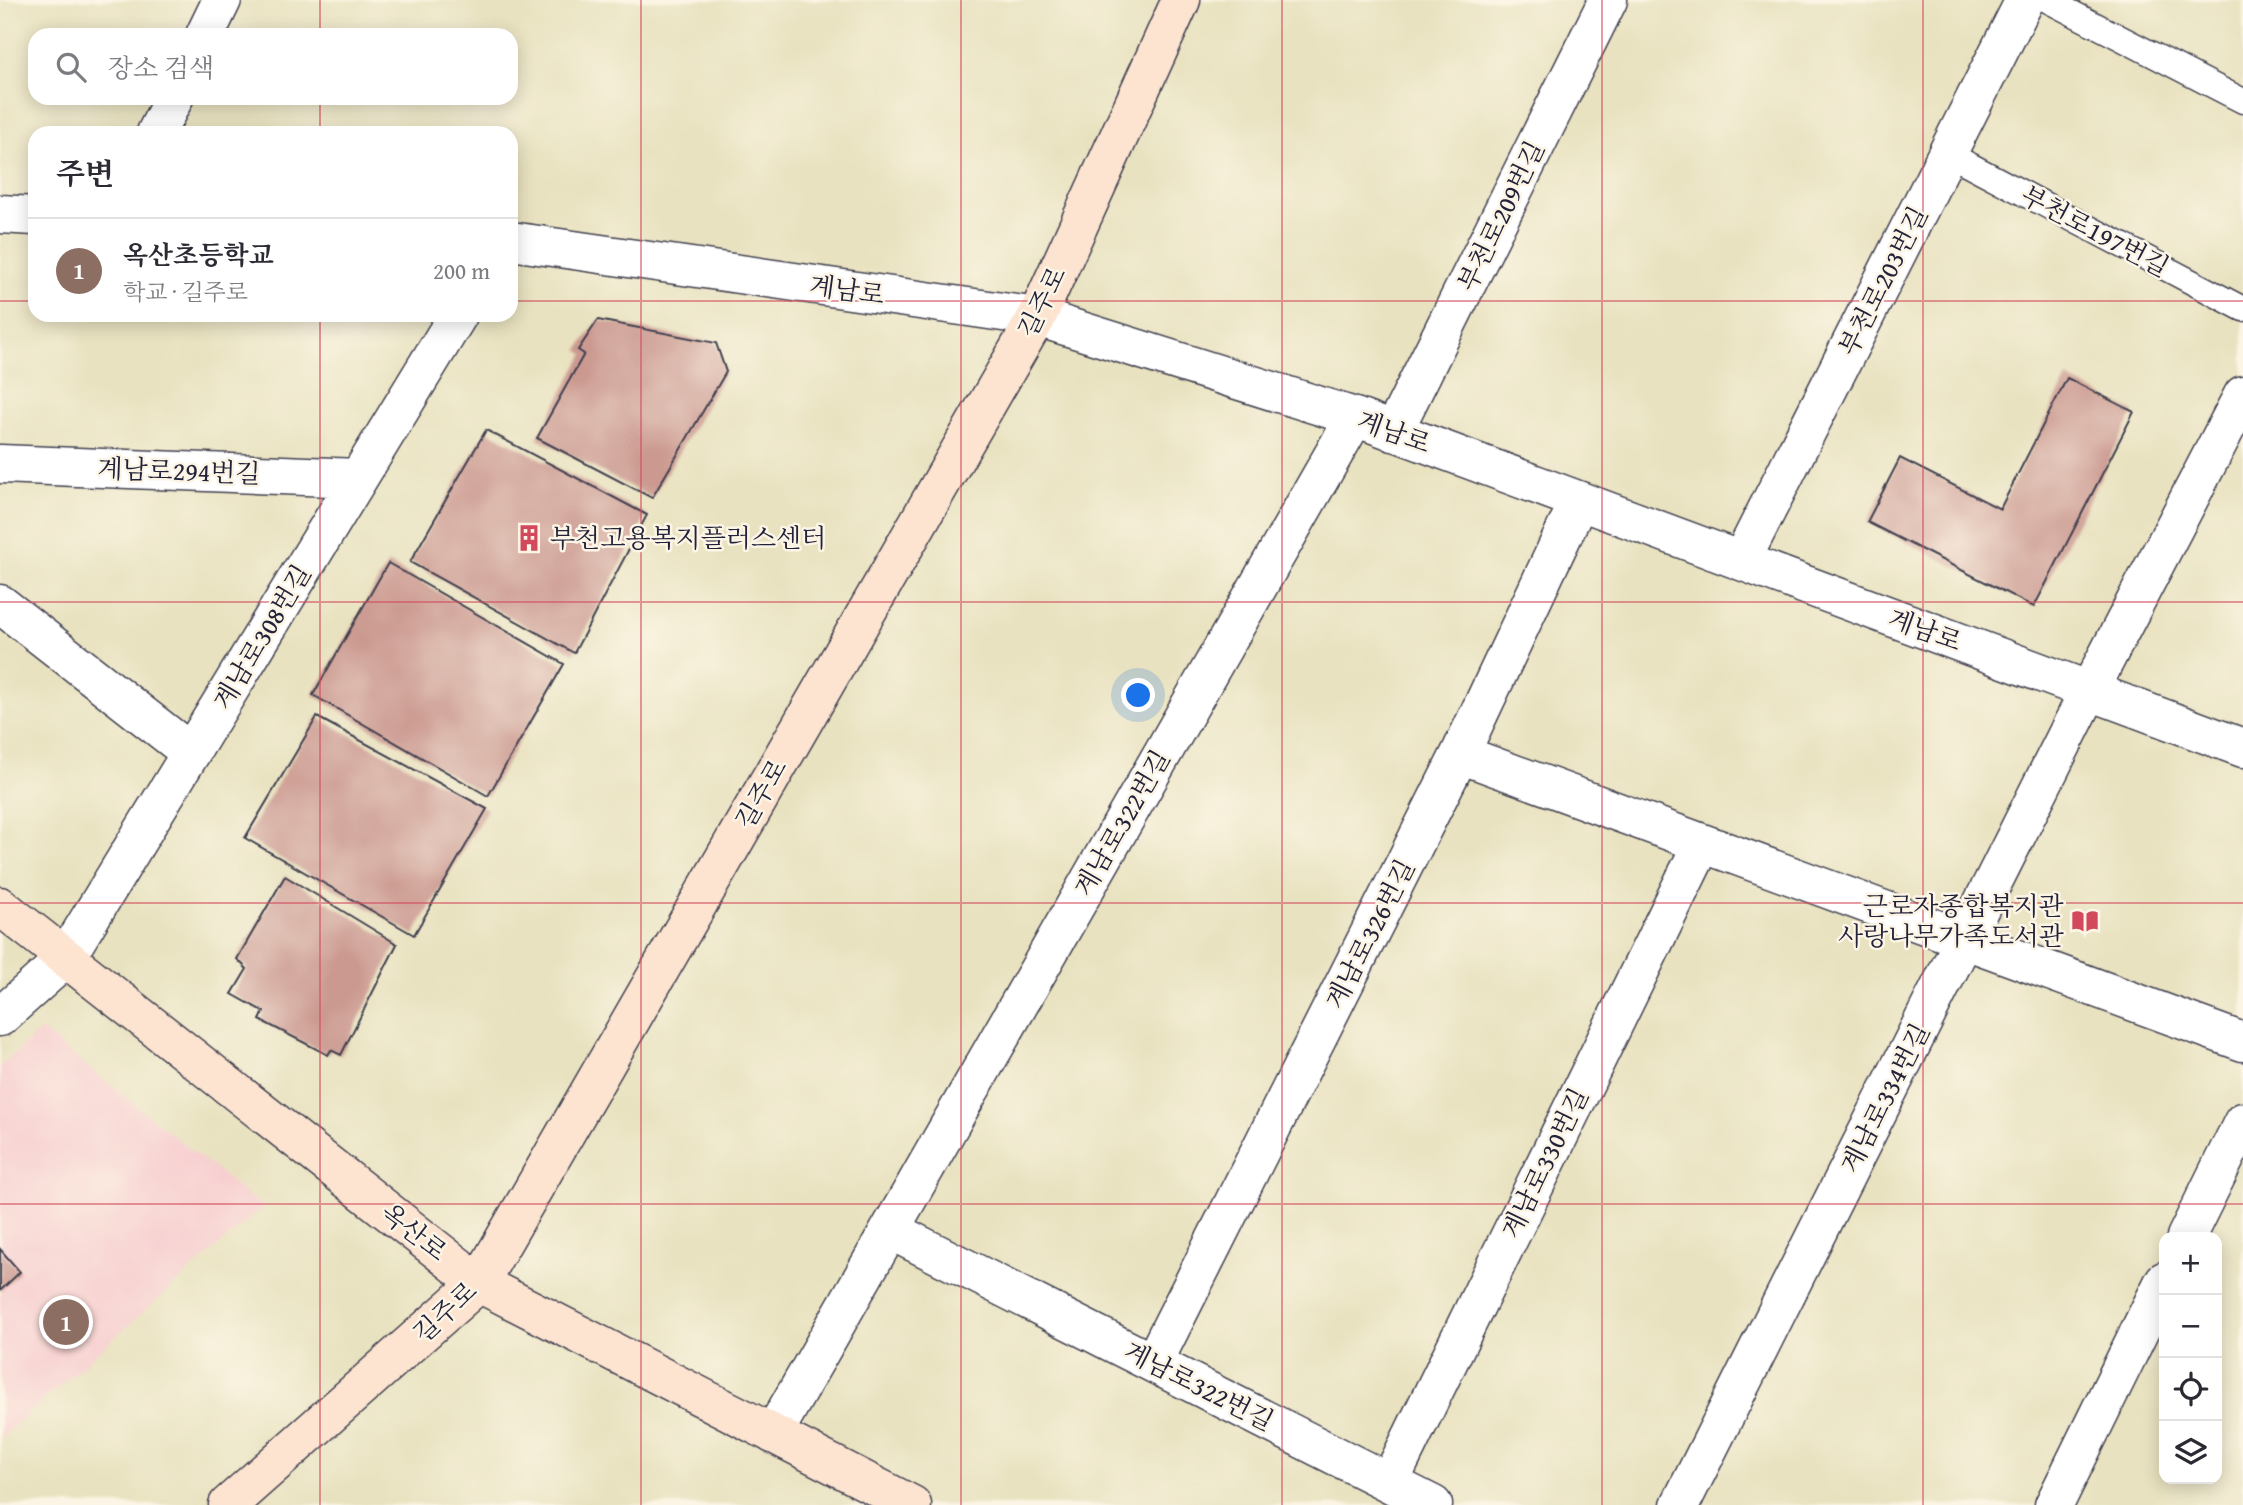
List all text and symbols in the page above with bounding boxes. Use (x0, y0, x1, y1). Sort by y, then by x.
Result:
search box (28, 28, 518, 105)
icon: search (52, 48, 90, 86)
text: 장소 검색 (108, 48, 214, 87)
street label: 부천로209번길 (1447, 134, 1554, 298)
text: 주변 (56, 151, 114, 195)
street label: 부천로197번길 (2014, 175, 2176, 286)
street label: 부천로203번길 (1828, 199, 1937, 362)
text: 옥산초등학교 (123, 235, 274, 274)
text: 1 (73, 254, 85, 287)
text: 200 m (433, 254, 490, 287)
street label: 길주로 (1008, 259, 1076, 344)
street label: 계남로 (807, 265, 887, 314)
text: 학교 · 길주로 (123, 275, 248, 308)
street label: 계남로 (1352, 400, 1436, 463)
street label: 계남로294번길 (97, 448, 261, 493)
place label: 부천고용복지플러스센터 (550, 518, 826, 557)
building icon: 부천고용복지플러스센터 (514, 523, 544, 553)
street label: 계남로308번길 (203, 557, 320, 717)
street label: 계남로 (1883, 598, 1967, 661)
your location (1121, 678, 1155, 712)
street label: 계남로322번길 (1064, 742, 1179, 903)
street label: 길주로 (725, 751, 796, 836)
street label: 계남로326번길 (1315, 852, 1424, 1015)
place label: 근로자종합복지관 사랑나무가족도서관 (1838, 886, 2064, 955)
library icon: 근로자종합복지관 사랑나무가족도서관 (2070, 906, 2100, 936)
street label: 계남로334번길 (1830, 1016, 1939, 1179)
street label: 계남로330번길 (1491, 1081, 1598, 1245)
street label: 옥산로 (373, 1193, 456, 1270)
map controls (2159, 1232, 2222, 1484)
button: + (2159, 1232, 2222, 1295)
street label: 길주로 (404, 1272, 486, 1352)
button: − (2159, 1295, 2222, 1358)
pin: 1 (43, 1296, 89, 1348)
street label: 계남로322번길 (1118, 1331, 1281, 1440)
button: locate (2159, 1358, 2222, 1421)
button: layers (2159, 1421, 2222, 1484)

